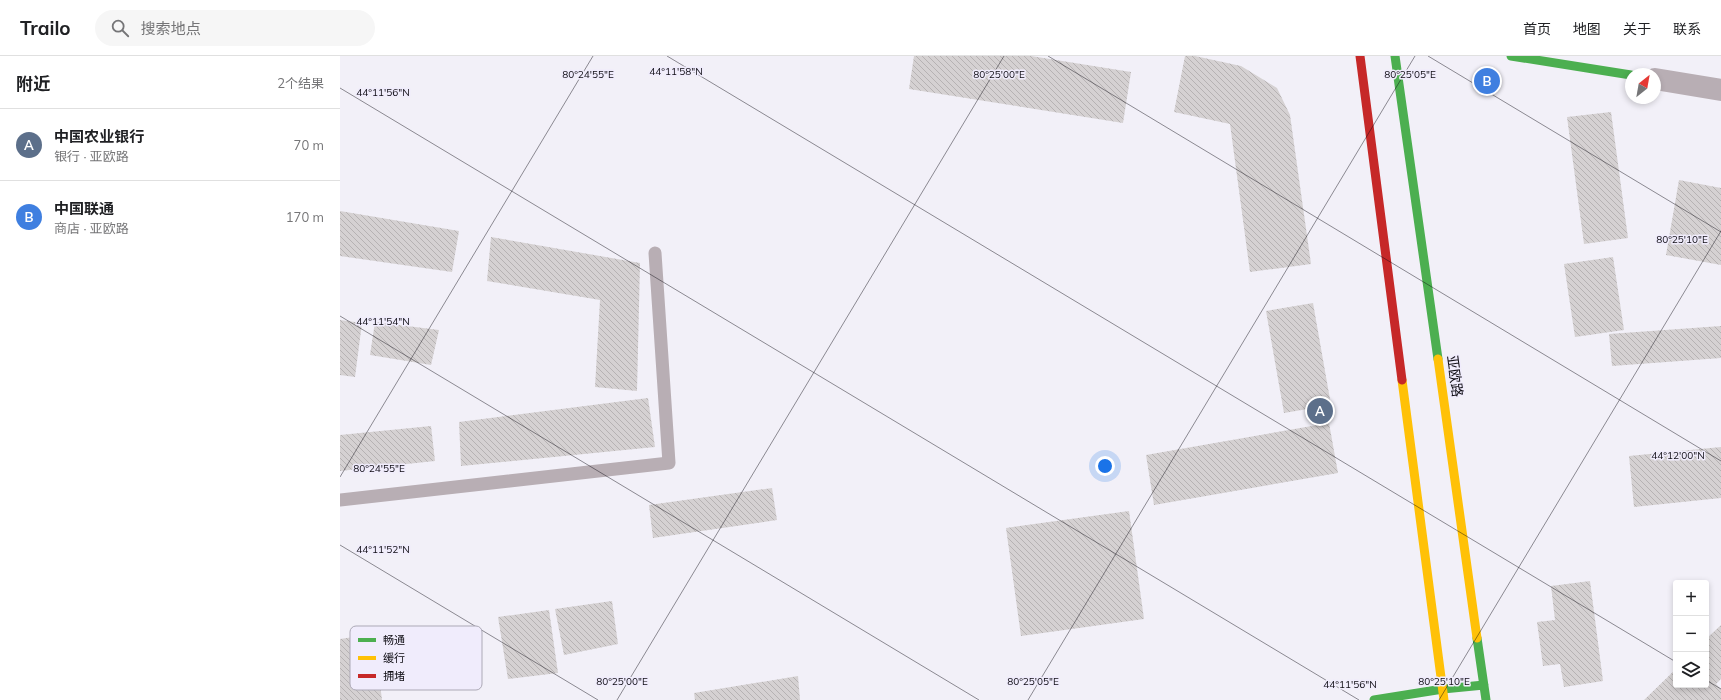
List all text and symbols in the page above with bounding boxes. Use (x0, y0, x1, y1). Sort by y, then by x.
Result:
search box (95, 10, 375, 46)
text: Trailo (20, 16, 71, 40)
icon: search (109, 17, 131, 39)
text: 搜索地点 (141, 19, 201, 38)
text: 首页 (1523, 20, 1551, 38)
text: 地图 (1573, 20, 1601, 38)
text: 关于 (1623, 20, 1651, 38)
text: 联系 (1673, 20, 1701, 38)
text: 44°11'58"N (649, 65, 703, 78)
pin: B (1474, 66, 1500, 96)
text: 80°24'55"E (562, 68, 614, 81)
text: 80°25'00"E (973, 68, 1025, 81)
text: 80°25'05"E (1384, 68, 1436, 81)
north arrow (1625, 68, 1661, 104)
text: 附近 (16, 73, 50, 94)
text: 2个结果 (277, 75, 324, 91)
text: 44°11'56"N (356, 86, 410, 99)
text: 中国农业银行 (54, 127, 144, 146)
text: A (24, 137, 34, 153)
text: 70 m (294, 137, 324, 153)
text: 银行 · 亚欧路 (54, 148, 129, 164)
text: 中国联通 (54, 199, 114, 218)
text: B (25, 209, 33, 225)
text: 170 m (286, 209, 324, 225)
text: 商店 · 亚欧路 (54, 220, 129, 236)
text: 80°25'10"E (1656, 233, 1708, 246)
text: 44°11'54"N (356, 315, 410, 328)
street label: 亚欧路 (1443, 354, 1467, 398)
pin: A (1307, 396, 1333, 426)
text: 44°12'00"N (1651, 449, 1705, 462)
your location (1095, 456, 1115, 476)
text: 80°24'55"E (353, 462, 405, 475)
text: 44°11'52"N (356, 543, 410, 556)
map controls (1673, 580, 1709, 688)
button: + (1673, 580, 1709, 616)
button: − (1673, 616, 1709, 652)
legend (350, 626, 482, 690)
text: 畅通 (383, 633, 405, 647)
text: 缓行 (383, 651, 405, 665)
button: layers (1673, 652, 1709, 688)
text: 拥堵 (383, 669, 405, 683)
text: 80°25'00"E (596, 675, 648, 688)
text: 80°25'05"E (1007, 675, 1059, 688)
text: 80°25'10"E (1418, 675, 1470, 688)
text: 44°11'56"N (1323, 678, 1377, 691)

